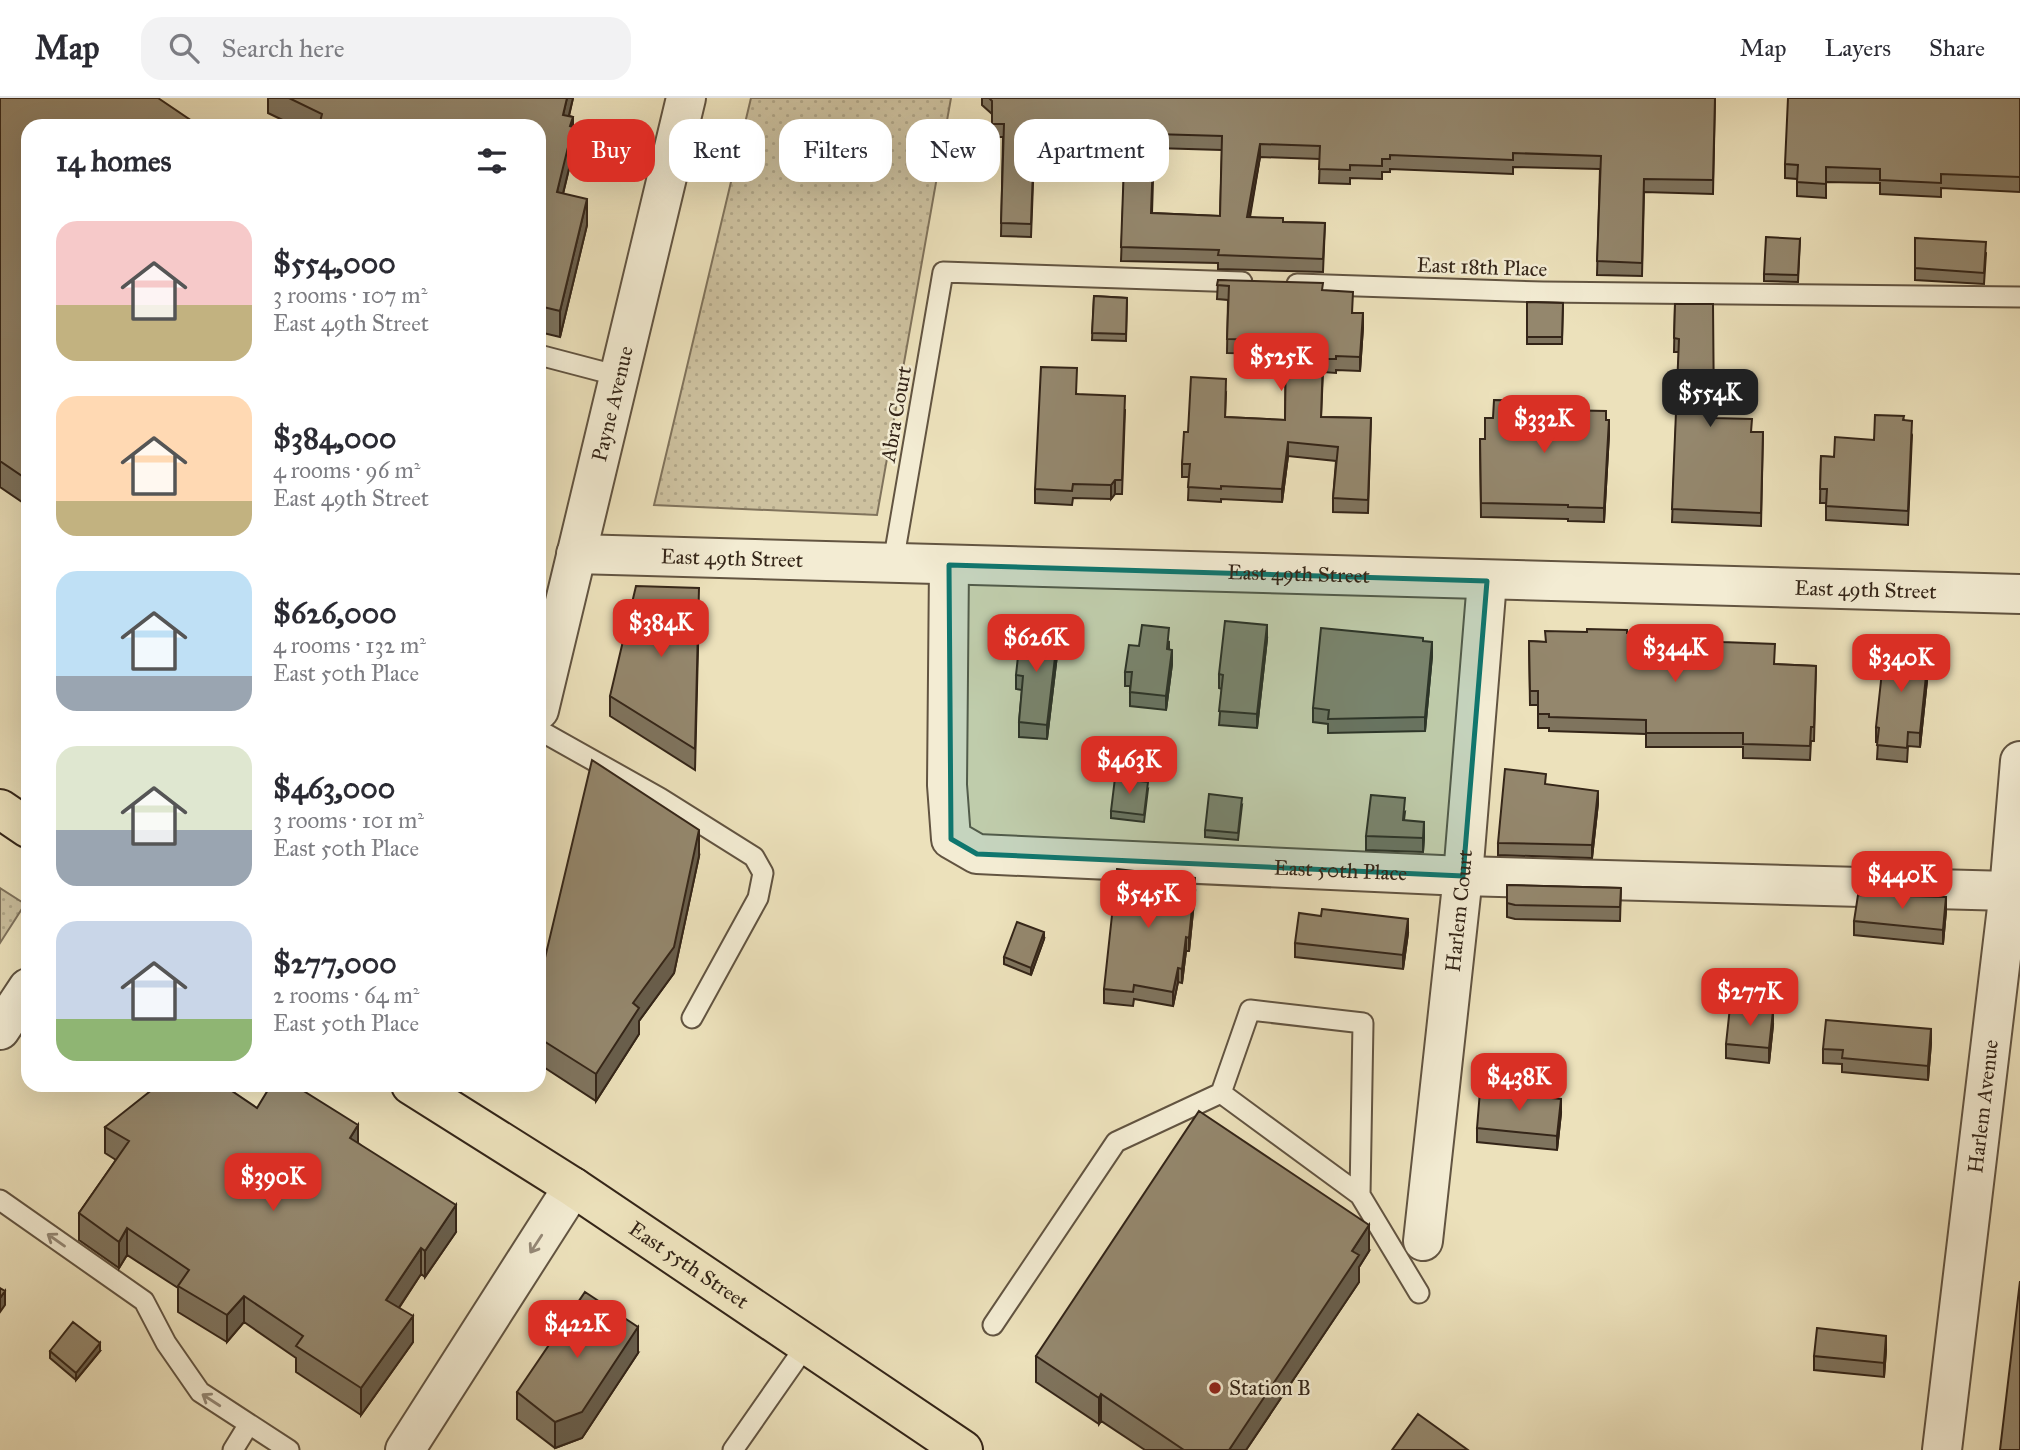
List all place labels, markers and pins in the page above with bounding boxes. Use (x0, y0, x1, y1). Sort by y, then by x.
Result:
pin: $525K (1232, 334, 1330, 393)
pin: $554K (1661, 370, 1759, 429)
pin: $332K (1495, 396, 1593, 455)
pin: $384K (612, 600, 710, 659)
pin: $626K (987, 614, 1085, 674)
pin: $344K (1626, 624, 1724, 684)
pin: $340K (1852, 634, 1950, 694)
pin: $463K (1080, 736, 1178, 796)
pin: $440K (1853, 852, 1951, 911)
pin: $545K (1099, 870, 1197, 930)
pin: $277K (1701, 968, 1799, 1028)
pin: $438K (1470, 1054, 1568, 1113)
pin: $390K (224, 1154, 322, 1213)
pin: $422K (528, 1300, 626, 1360)
place label: Station B (1229, 1375, 1311, 1401)
marker: Station B (1207, 1380, 1223, 1396)

